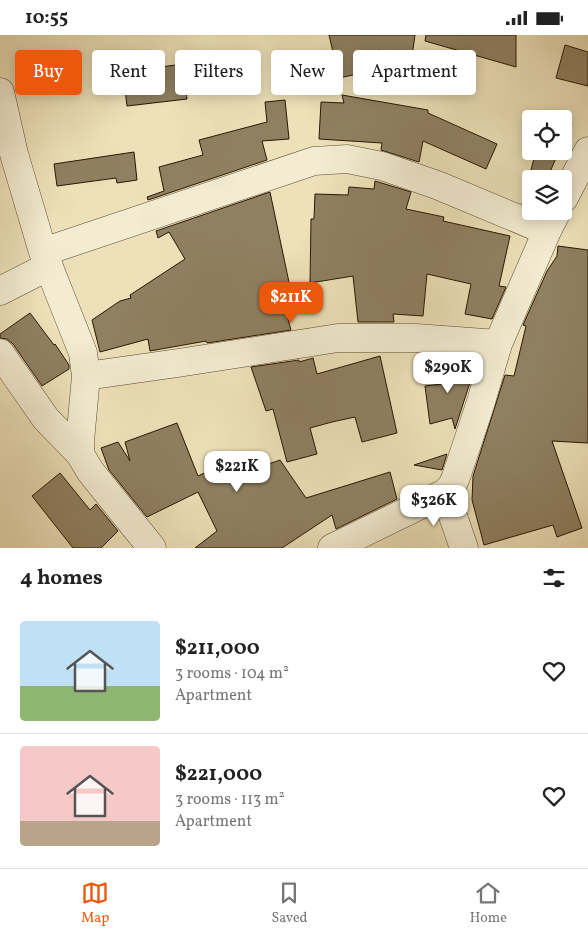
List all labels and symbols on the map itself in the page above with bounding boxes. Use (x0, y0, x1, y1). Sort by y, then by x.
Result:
pin: $211K (256, 281, 326, 324)
pin: $290K (413, 351, 483, 394)
pin: $221K (202, 451, 272, 493)
pin: $326K (399, 485, 469, 527)

